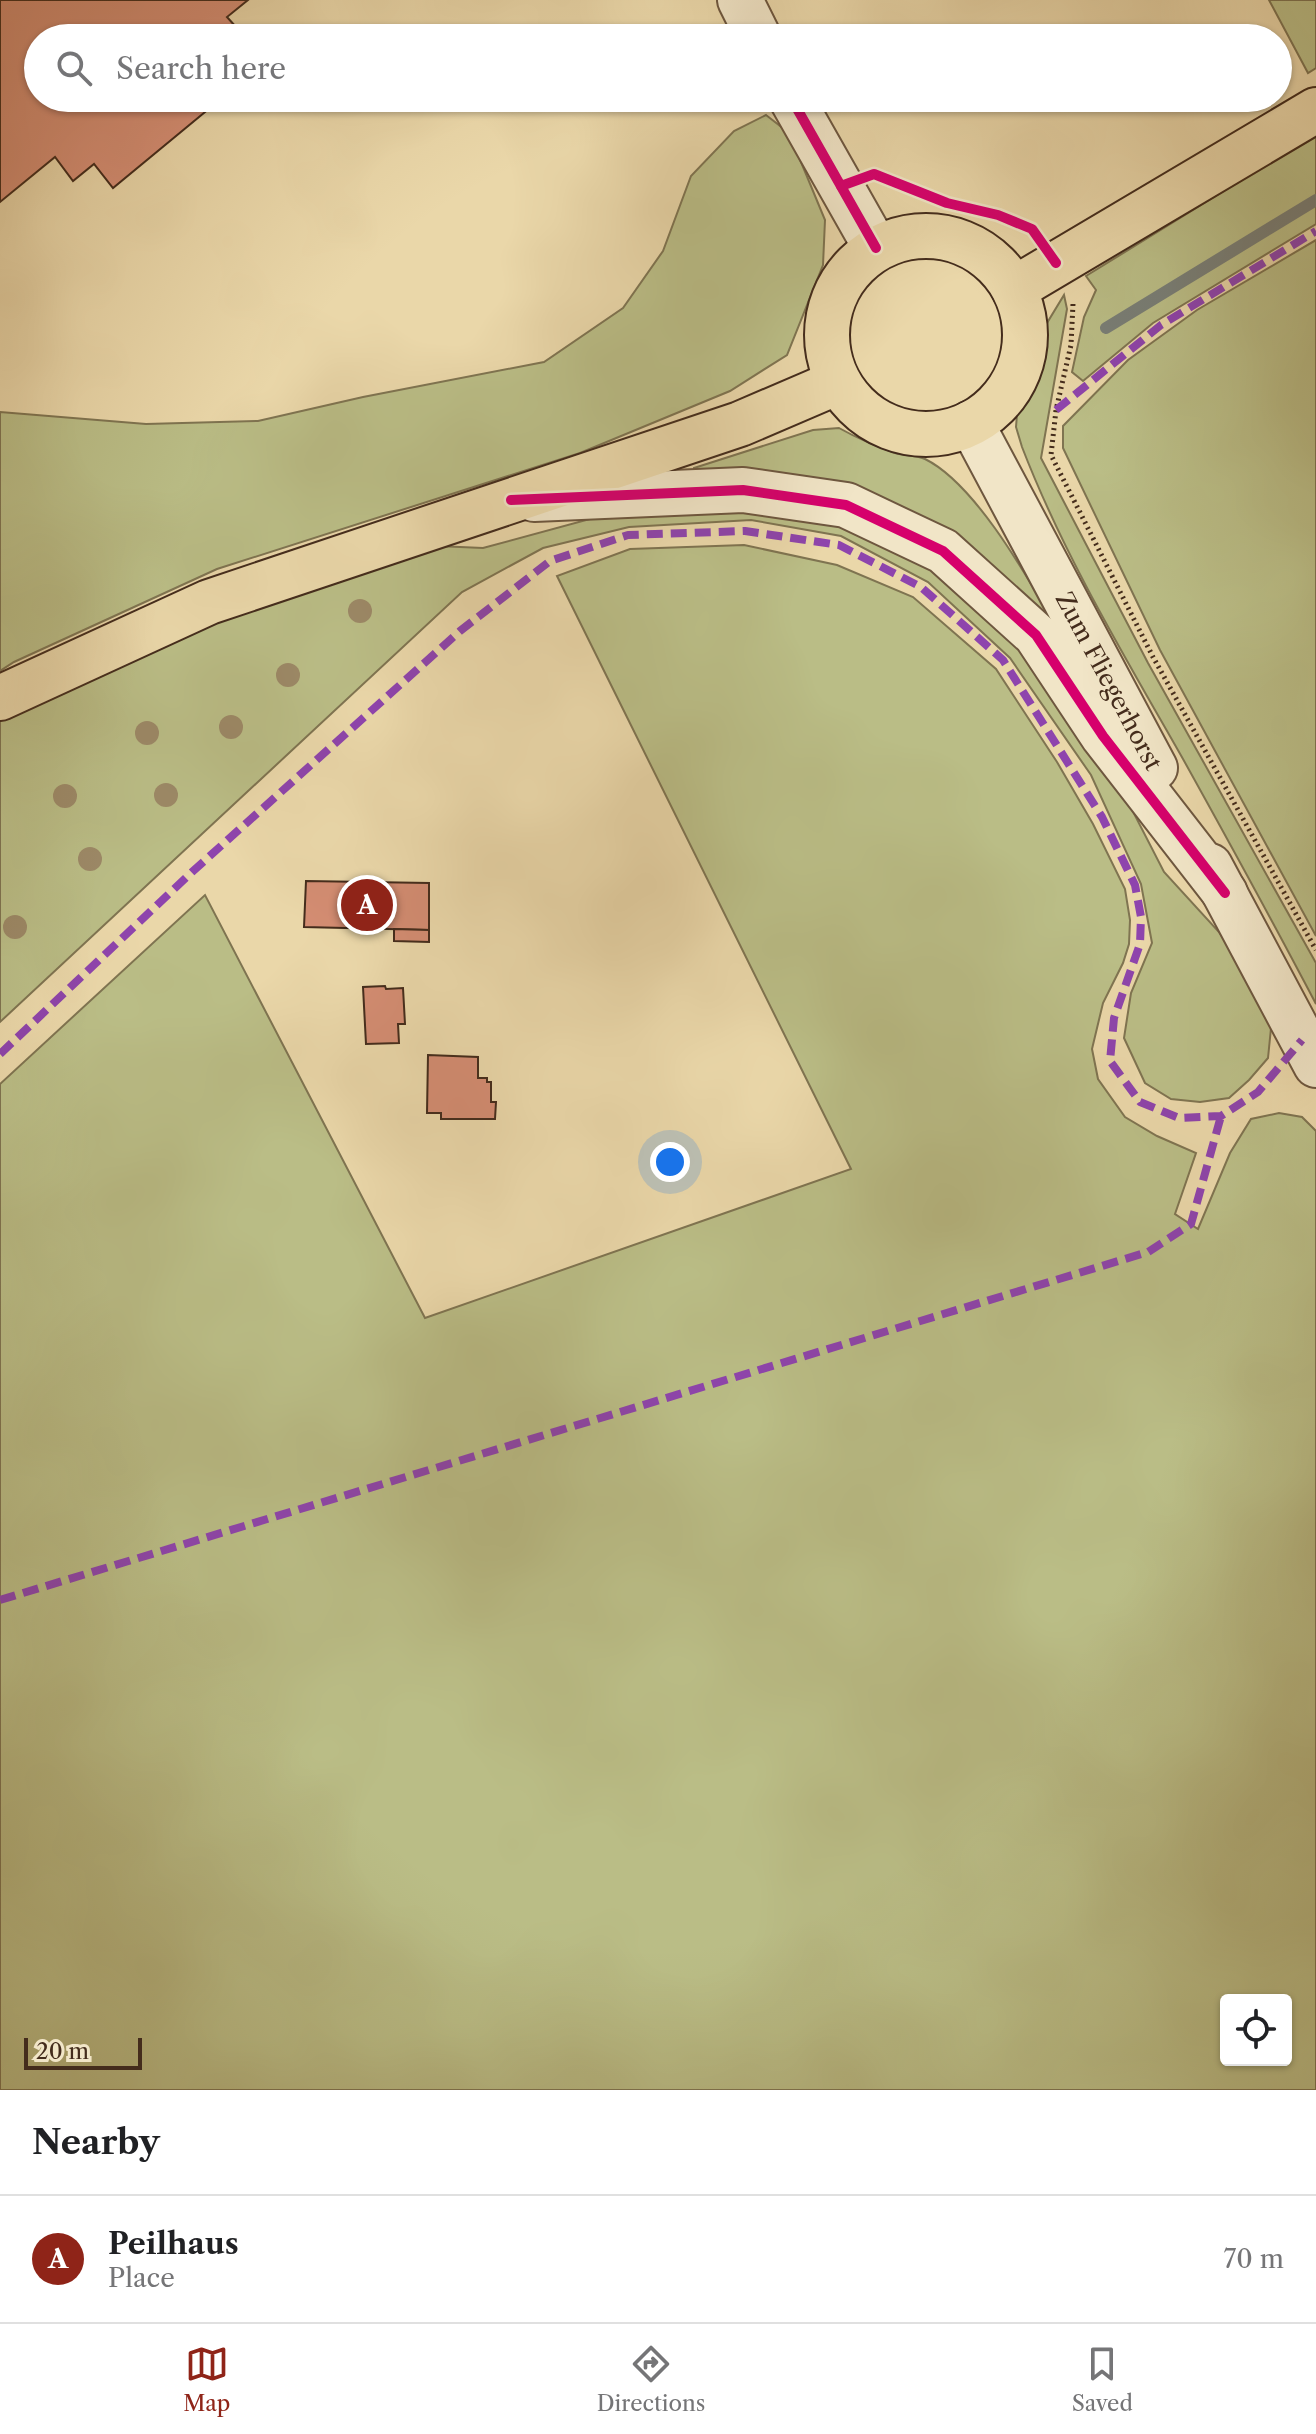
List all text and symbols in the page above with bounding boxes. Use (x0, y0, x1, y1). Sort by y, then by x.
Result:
search box (24, 24, 1292, 112)
icon: search (52, 46, 96, 90)
text: Search here (116, 50, 286, 87)
street label: Zum Fliegerhorst (1050, 587, 1168, 776)
pin: A (341, 875, 393, 935)
your location (650, 1142, 690, 1182)
map controls (1220, 1994, 1292, 2066)
button: locate (1220, 1994, 1292, 2066)
scale bar (24, 2034, 142, 2070)
text: 20 m (36, 2038, 89, 2065)
text: Nearby (32, 2121, 160, 2163)
text: Peilhaus (108, 2225, 239, 2262)
text: A (48, 2243, 68, 2275)
text: 70 m (1224, 2243, 1284, 2275)
text: Place (108, 2262, 175, 2294)
tab: Map (183, 2342, 230, 2417)
tab: Directions (597, 2342, 705, 2417)
tab: Saved (1072, 2342, 1133, 2417)

